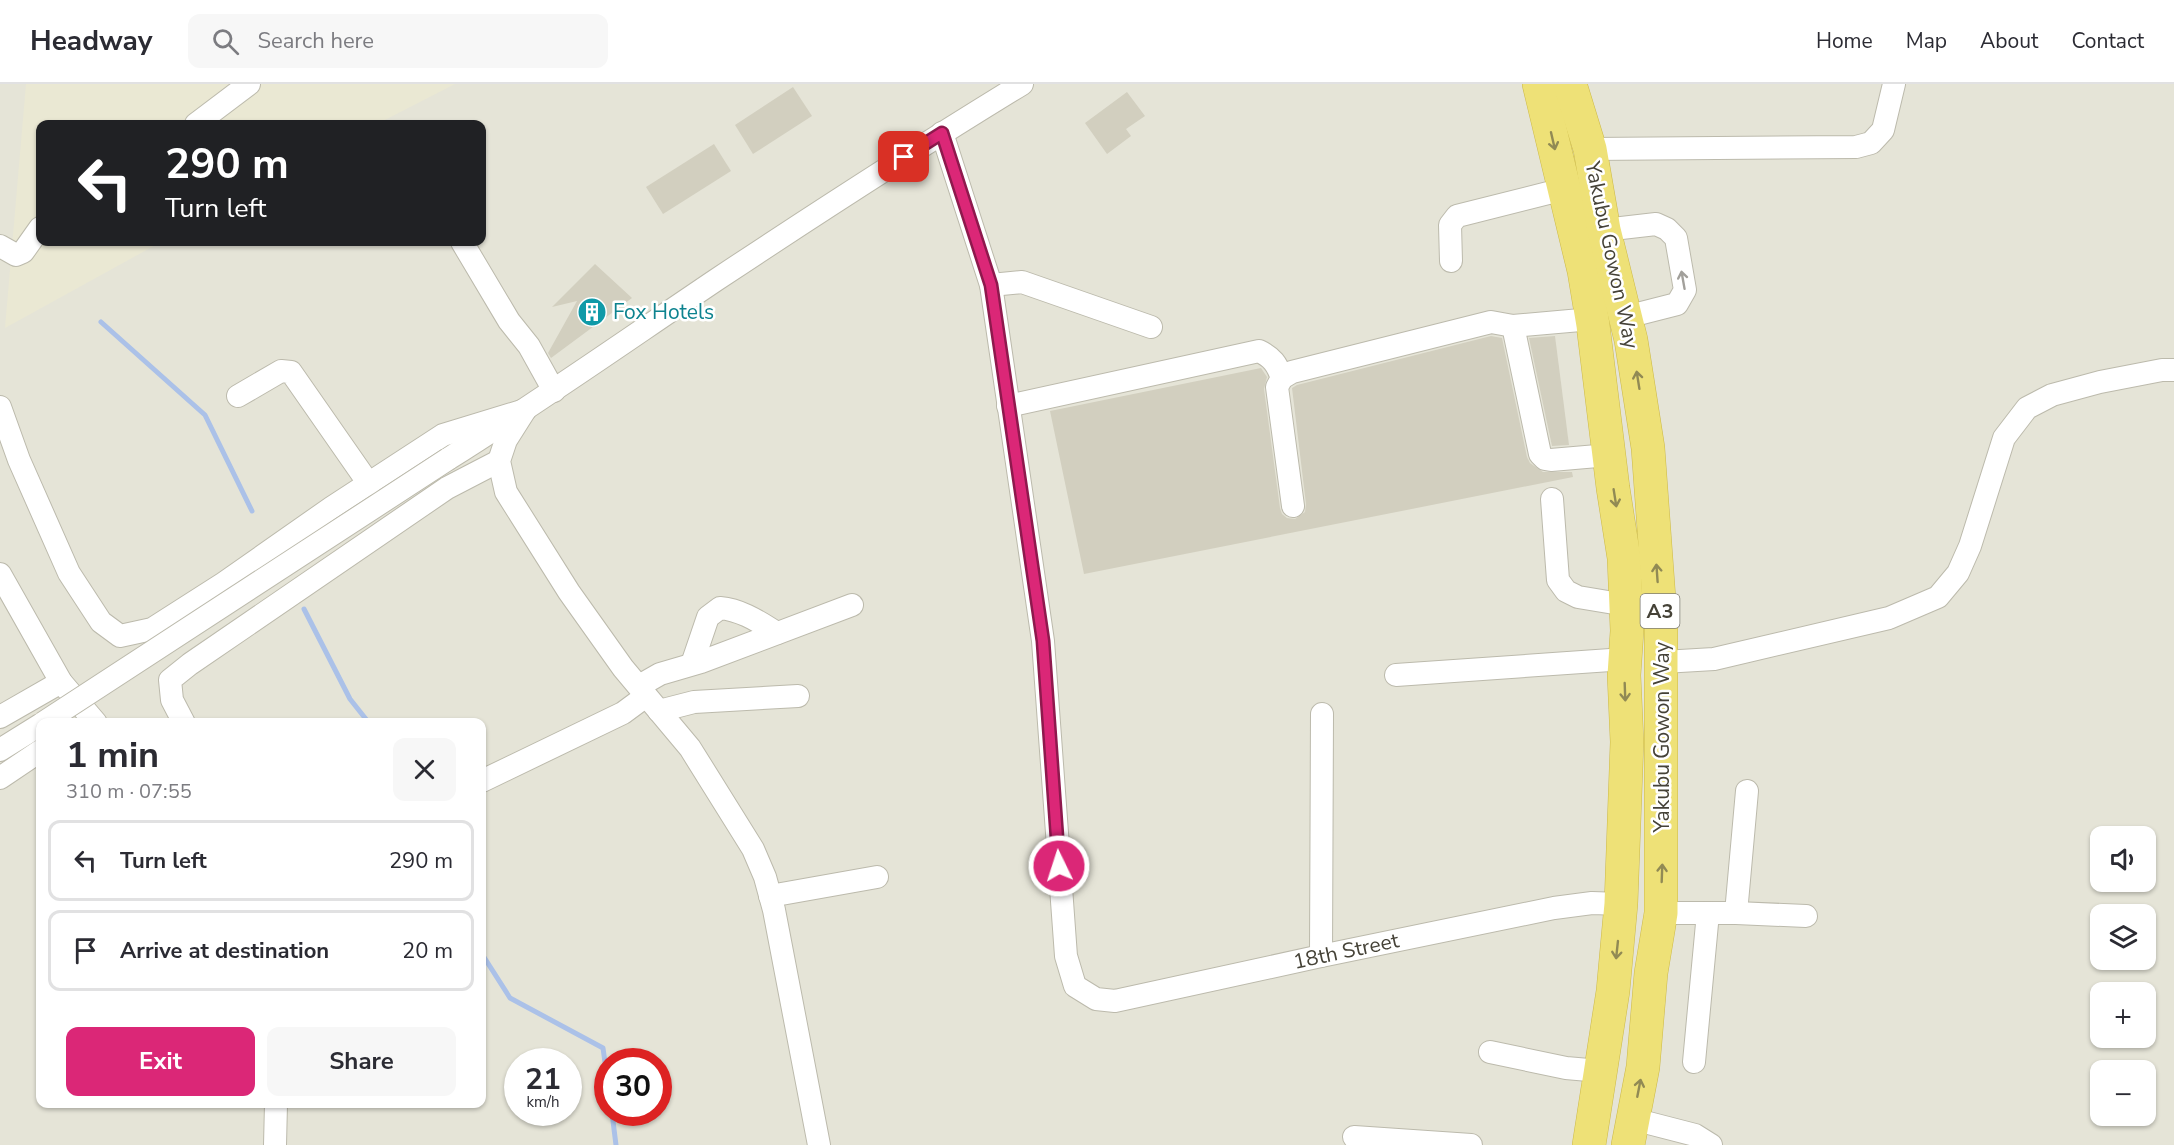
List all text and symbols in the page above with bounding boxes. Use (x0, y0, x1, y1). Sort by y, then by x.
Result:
search box (188, 14, 608, 68)
text: Headway (30, 22, 152, 60)
icon: search (209, 25, 242, 58)
text: Search here (257, 26, 374, 56)
text: Home (1816, 27, 1873, 55)
text: Map (1906, 27, 1947, 55)
text: About (1980, 27, 2038, 55)
text: Contact (2071, 27, 2144, 55)
one-way arrow (1548, 130, 1559, 150)
pin (878, 131, 929, 182)
text: 290 m (165, 136, 289, 193)
icon: arrive (887, 140, 920, 173)
icon: left (66, 144, 144, 222)
street label: Yakubu Gowon Way (1578, 158, 1646, 351)
text: Turn left (165, 190, 266, 227)
one-way arrow (1677, 270, 1688, 290)
building icon: Fox Hotels (576, 296, 608, 328)
place label: Fox Hotels (613, 298, 714, 326)
one-way arrow (1632, 370, 1643, 390)
one-way arrow (1609, 488, 1620, 507)
one-way arrow (1651, 564, 1662, 584)
road number: A3 (1640, 594, 1680, 628)
street label: Yakubu Gowon Way (1648, 641, 1676, 833)
one-way arrow (1619, 682, 1630, 701)
text: 1 min (66, 731, 159, 780)
button: close (393, 738, 456, 801)
text: 310 m · 07:55 (66, 778, 192, 805)
map controls (2090, 826, 2156, 1126)
button: sound (2090, 826, 2156, 892)
position arrow (1027, 834, 1091, 898)
icon: left (69, 844, 102, 877)
text: Turn left (120, 846, 207, 876)
text: 290 m (389, 846, 453, 876)
one-way arrow (1656, 864, 1668, 884)
button: layers (2090, 904, 2156, 970)
street label: 18th Street (1291, 926, 1402, 976)
icon: arrive (69, 934, 102, 967)
text: Arrive at destination (120, 936, 329, 966)
text: 20 m (402, 936, 453, 966)
one-way arrow (1611, 939, 1622, 959)
button: + (2090, 982, 2156, 1048)
button: Exit (66, 1027, 255, 1096)
button: Share (267, 1027, 456, 1096)
speed limit sign: 30 (594, 1048, 672, 1126)
text: 21 (525, 1059, 561, 1100)
button: − (2090, 1060, 2156, 1126)
one-way arrow (1634, 1078, 1645, 1098)
text: km/h (526, 1092, 560, 1112)

